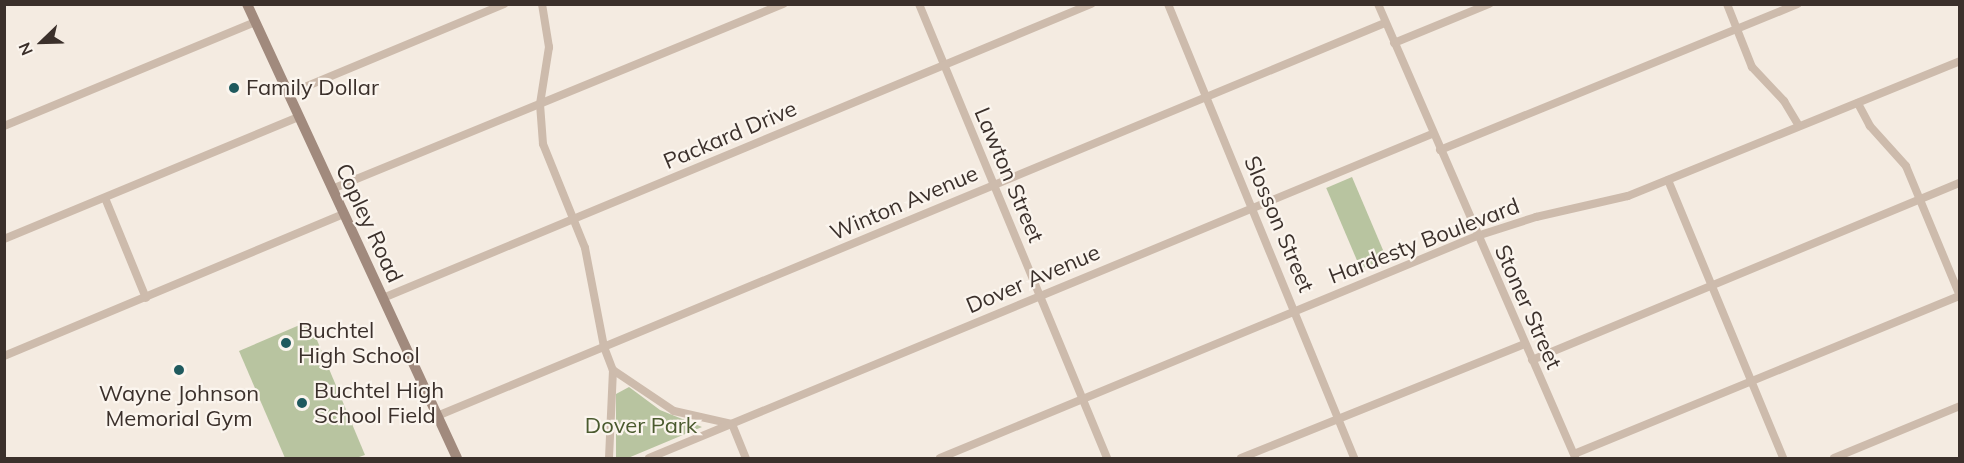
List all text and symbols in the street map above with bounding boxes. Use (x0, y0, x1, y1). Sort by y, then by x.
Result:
north arrow (12, 12, 72, 72)
text: N (14, 40, 37, 59)
place label: Family Dollar (246, 75, 379, 101)
marker: Family Dollar (227, 81, 241, 95)
street label: Packard Drive (659, 95, 801, 175)
street label: Lawton Street (969, 104, 1049, 246)
street label: Slosson Street (1238, 152, 1320, 296)
street label: Copley Road (330, 159, 408, 287)
street label: Winton Avenue (826, 160, 982, 246)
street label: Hardesty Boulevard (1325, 192, 1523, 290)
street label: Dover Avenue (962, 239, 1104, 319)
street label: Stoner Street (1489, 241, 1567, 373)
place label: Buchtel High School (298, 317, 420, 368)
marker: Buchtel High School (279, 336, 293, 350)
marker: Wayne Johnson Memorial Gym (172, 363, 186, 377)
place label: Buchtel High School Field (314, 377, 444, 428)
place label: Wayne Johnson Memorial Gym (99, 380, 259, 432)
marker: Buchtel High School Field (295, 396, 309, 410)
park label: Dover Park (585, 413, 697, 439)

